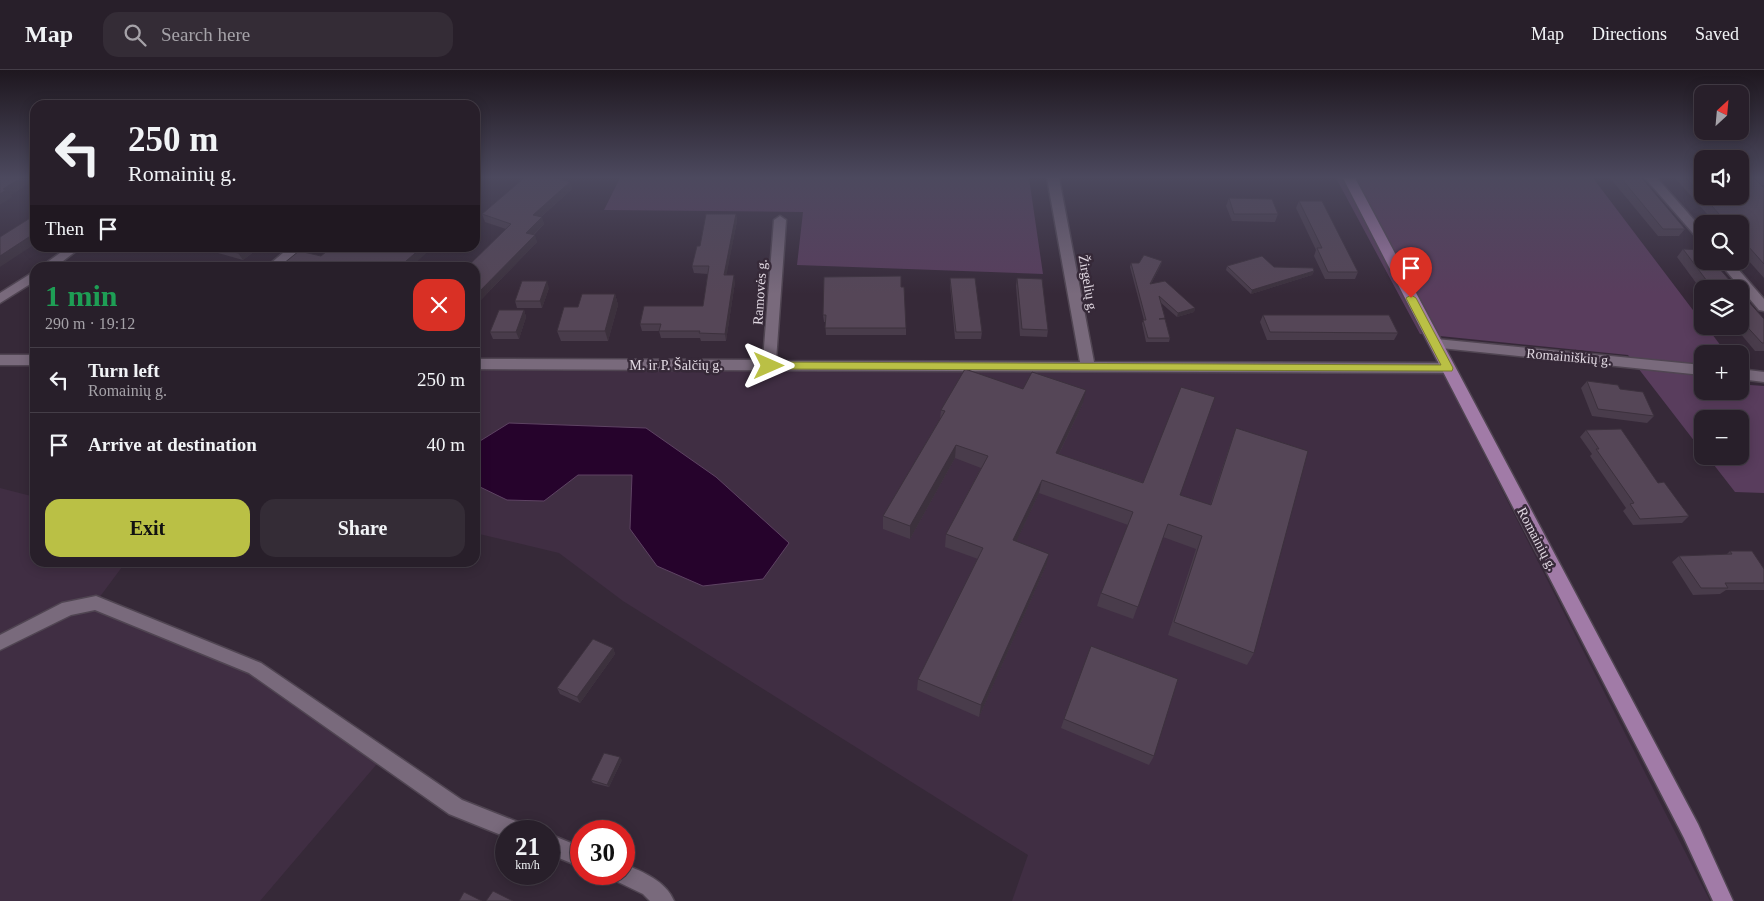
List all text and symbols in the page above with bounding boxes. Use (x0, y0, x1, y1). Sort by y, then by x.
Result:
search box (103, 12, 453, 57)
text: Map (25, 21, 73, 47)
icon: search (121, 21, 149, 49)
text: Search here (161, 24, 250, 45)
text: Map (1531, 24, 1564, 44)
text: Directions (1592, 24, 1667, 44)
text: Saved (1695, 24, 1739, 44)
north arrow (1694, 85, 1749, 140)
map controls (1694, 85, 1749, 465)
icon: left (45, 120, 110, 185)
text: 250 m (128, 120, 218, 159)
button: sound (1694, 150, 1749, 205)
text: Romainių g. (128, 161, 237, 186)
icon: arrive (94, 215, 122, 243)
button: search (1694, 215, 1749, 270)
text: Then (45, 218, 84, 239)
pin (1390, 247, 1432, 298)
street label: Žirgelių g. (1076, 254, 1101, 314)
icon: arrive (1397, 254, 1425, 282)
street label: Ramovės g. (750, 259, 770, 325)
text: 1 min (45, 279, 118, 312)
button: close (413, 279, 465, 331)
button: layers (1694, 280, 1749, 335)
text: 290 m · 19:12 (45, 315, 135, 332)
position arrow (742, 339, 794, 391)
button: + (1694, 345, 1749, 400)
street label: Romainiškių g. (1526, 346, 1612, 368)
street label: M. ir P. Šalčių g. (629, 357, 723, 373)
text: Turn left (88, 360, 160, 381)
icon: left (45, 366, 73, 394)
text: 250 m (417, 369, 465, 390)
text: Romainių g. (88, 382, 167, 399)
button: − (1694, 410, 1749, 465)
icon: arrive (45, 431, 73, 459)
text: Arrive at destination (88, 434, 257, 455)
text: 40 m (426, 434, 465, 455)
button: Exit (45, 499, 250, 557)
button: Share (260, 499, 465, 557)
street label: Romainių g. (1514, 505, 1560, 573)
speed limit sign: 30 (570, 820, 635, 885)
text: 21 (515, 833, 540, 860)
text: km/h (515, 858, 540, 872)

